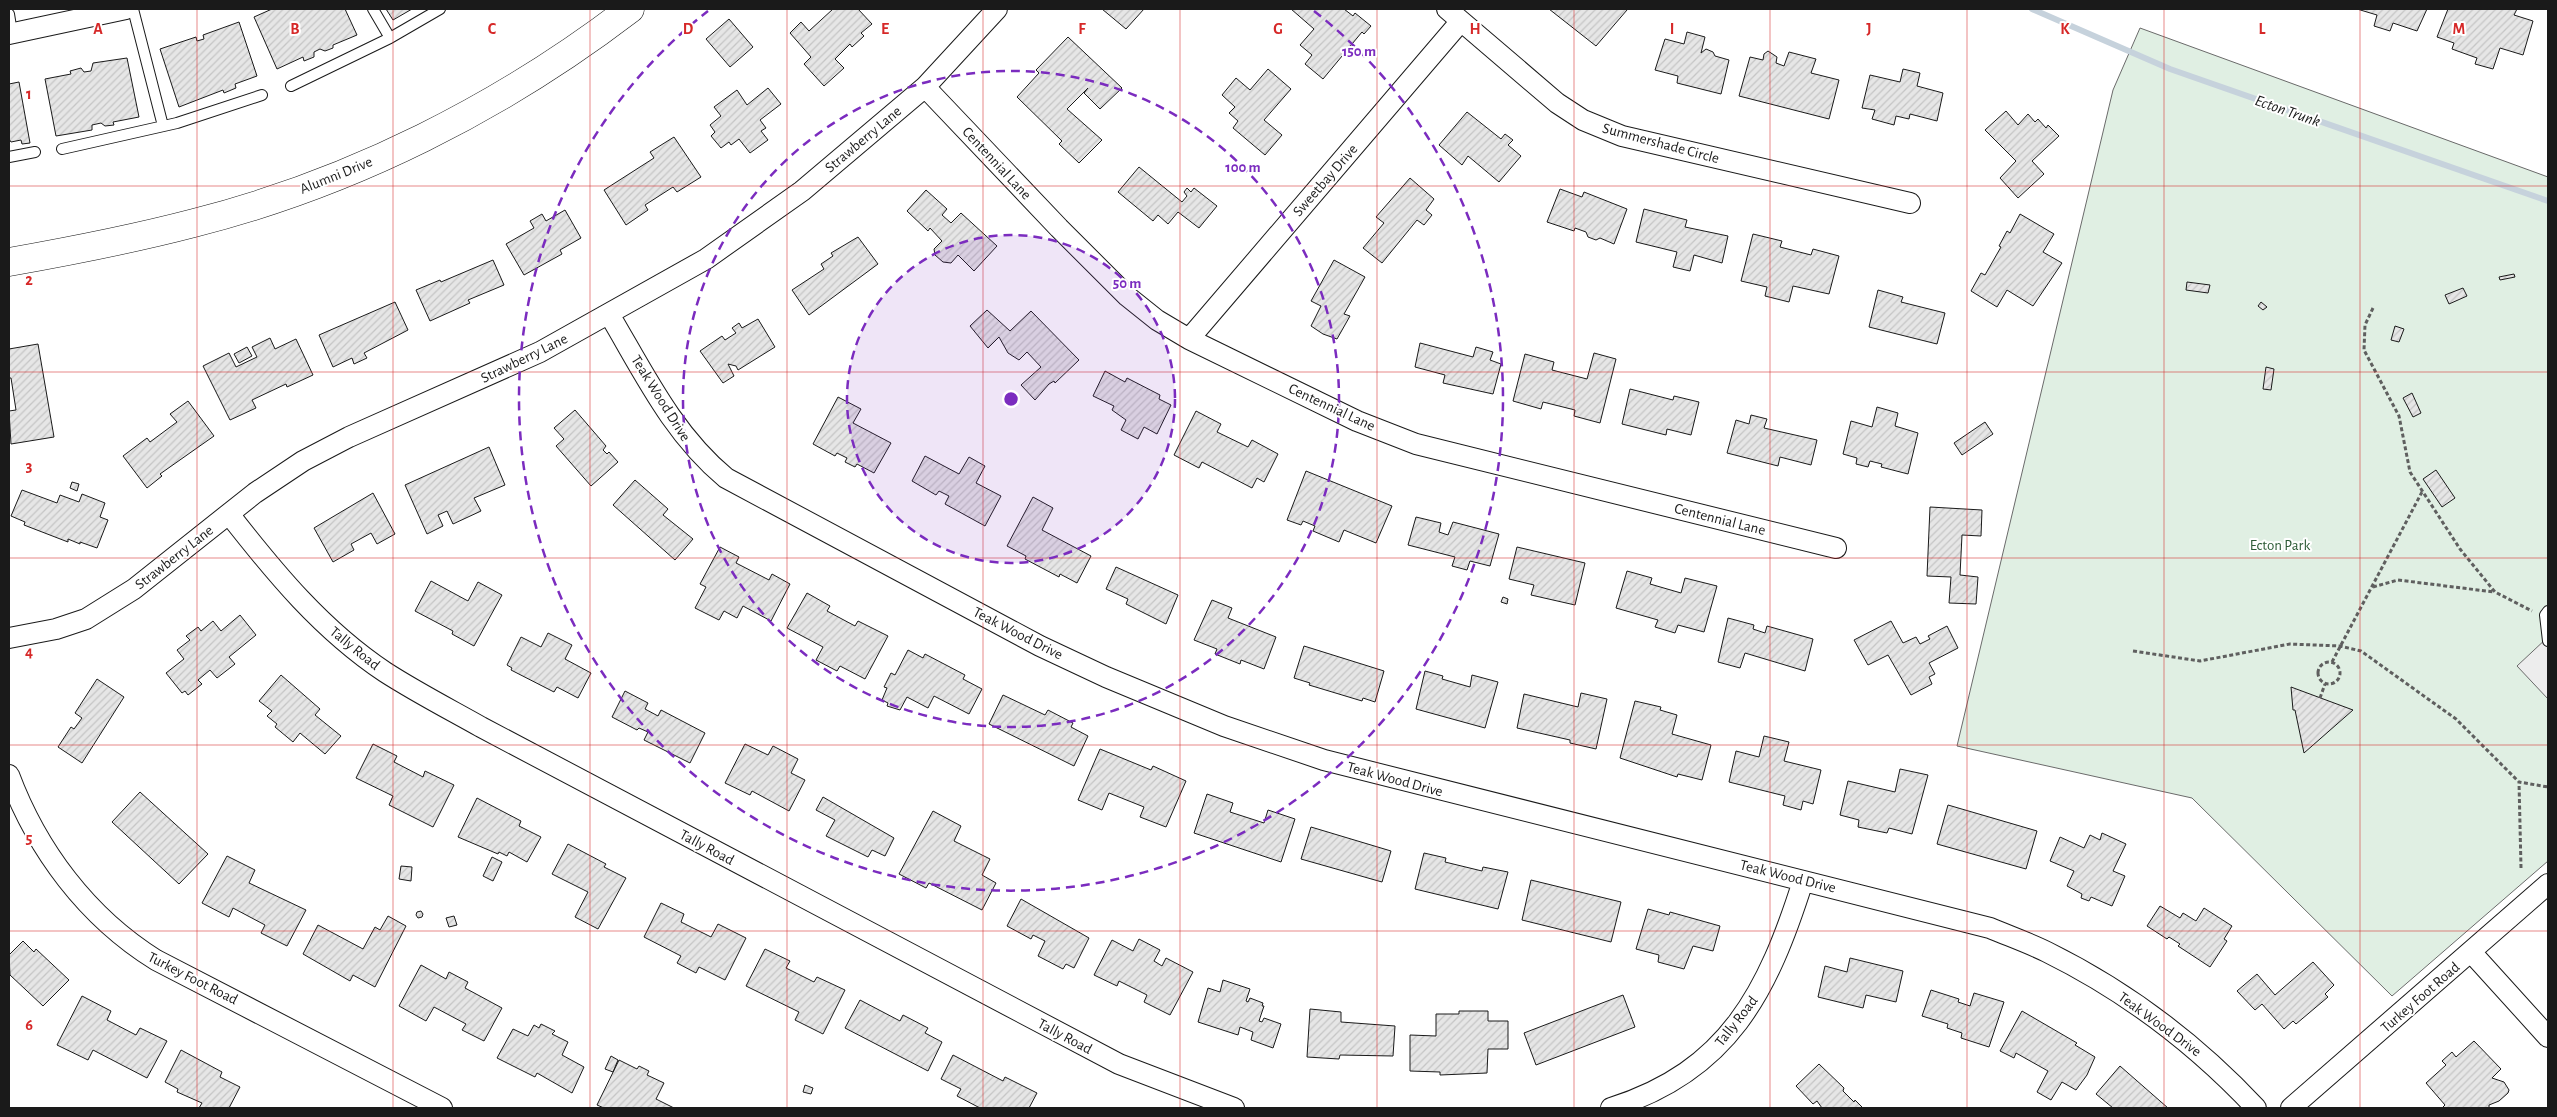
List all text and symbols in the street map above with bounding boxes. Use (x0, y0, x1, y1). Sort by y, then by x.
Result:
text: A (93, 21, 103, 37)
text: B (290, 21, 300, 37)
text: C (488, 21, 497, 37)
text: D (683, 21, 694, 37)
text: E (881, 21, 889, 37)
text: F (1078, 21, 1086, 37)
text: G (1273, 21, 1283, 37)
text: H (1469, 21, 1481, 37)
text: I (1670, 21, 1674, 37)
text: J (1866, 21, 1872, 37)
text: K (2060, 21, 2070, 37)
text: L (2259, 21, 2266, 37)
text: M (2453, 21, 2465, 37)
text: 150 m (1342, 44, 1376, 59)
text: 1 (26, 86, 32, 102)
water label: Ecton Trunk (2253, 92, 2322, 130)
street label: Strawberry Lane (822, 103, 904, 175)
street label: Summershade Circle (1601, 121, 1721, 166)
street label: Centennial Lane (959, 124, 1034, 203)
street label: Sweetbay Drive (1290, 141, 1361, 219)
street label: Alumni Drive (298, 154, 375, 197)
text: 100 m (1225, 160, 1261, 175)
text: 2 (25, 272, 33, 288)
text: 50 m (1113, 276, 1141, 291)
street label: Strawberry Lane (478, 331, 570, 386)
street label: Teak Wood Drive (628, 353, 693, 444)
street label: Centennial Lane (1286, 381, 1377, 434)
centre of rings (1002, 390, 1020, 408)
text: 3 (26, 458, 33, 474)
street label: Centennial Lane (1673, 501, 1767, 538)
street label: Strawberry Lane (132, 522, 216, 592)
park label: Ecton Park (2250, 538, 2310, 553)
street label: Teak Wood Drive (971, 604, 1065, 663)
street label: Tally Road (327, 624, 383, 673)
text: 4 (25, 644, 33, 660)
street label: Teak Wood Drive (1345, 759, 1444, 799)
street label: Tally Road (677, 827, 737, 868)
text: 5 (26, 830, 33, 846)
street label: Teak Wood Drive (1738, 857, 1838, 896)
street label: Turkey Foot Road (145, 949, 240, 1008)
street label: Turkey Foot Road (2378, 959, 2463, 1035)
street label: Teak Wood Drive (2115, 989, 2204, 1059)
street label: Tally Road (1712, 993, 1761, 1049)
street label: Tally Road (1035, 1016, 1095, 1057)
text: 6 (25, 1017, 33, 1033)

